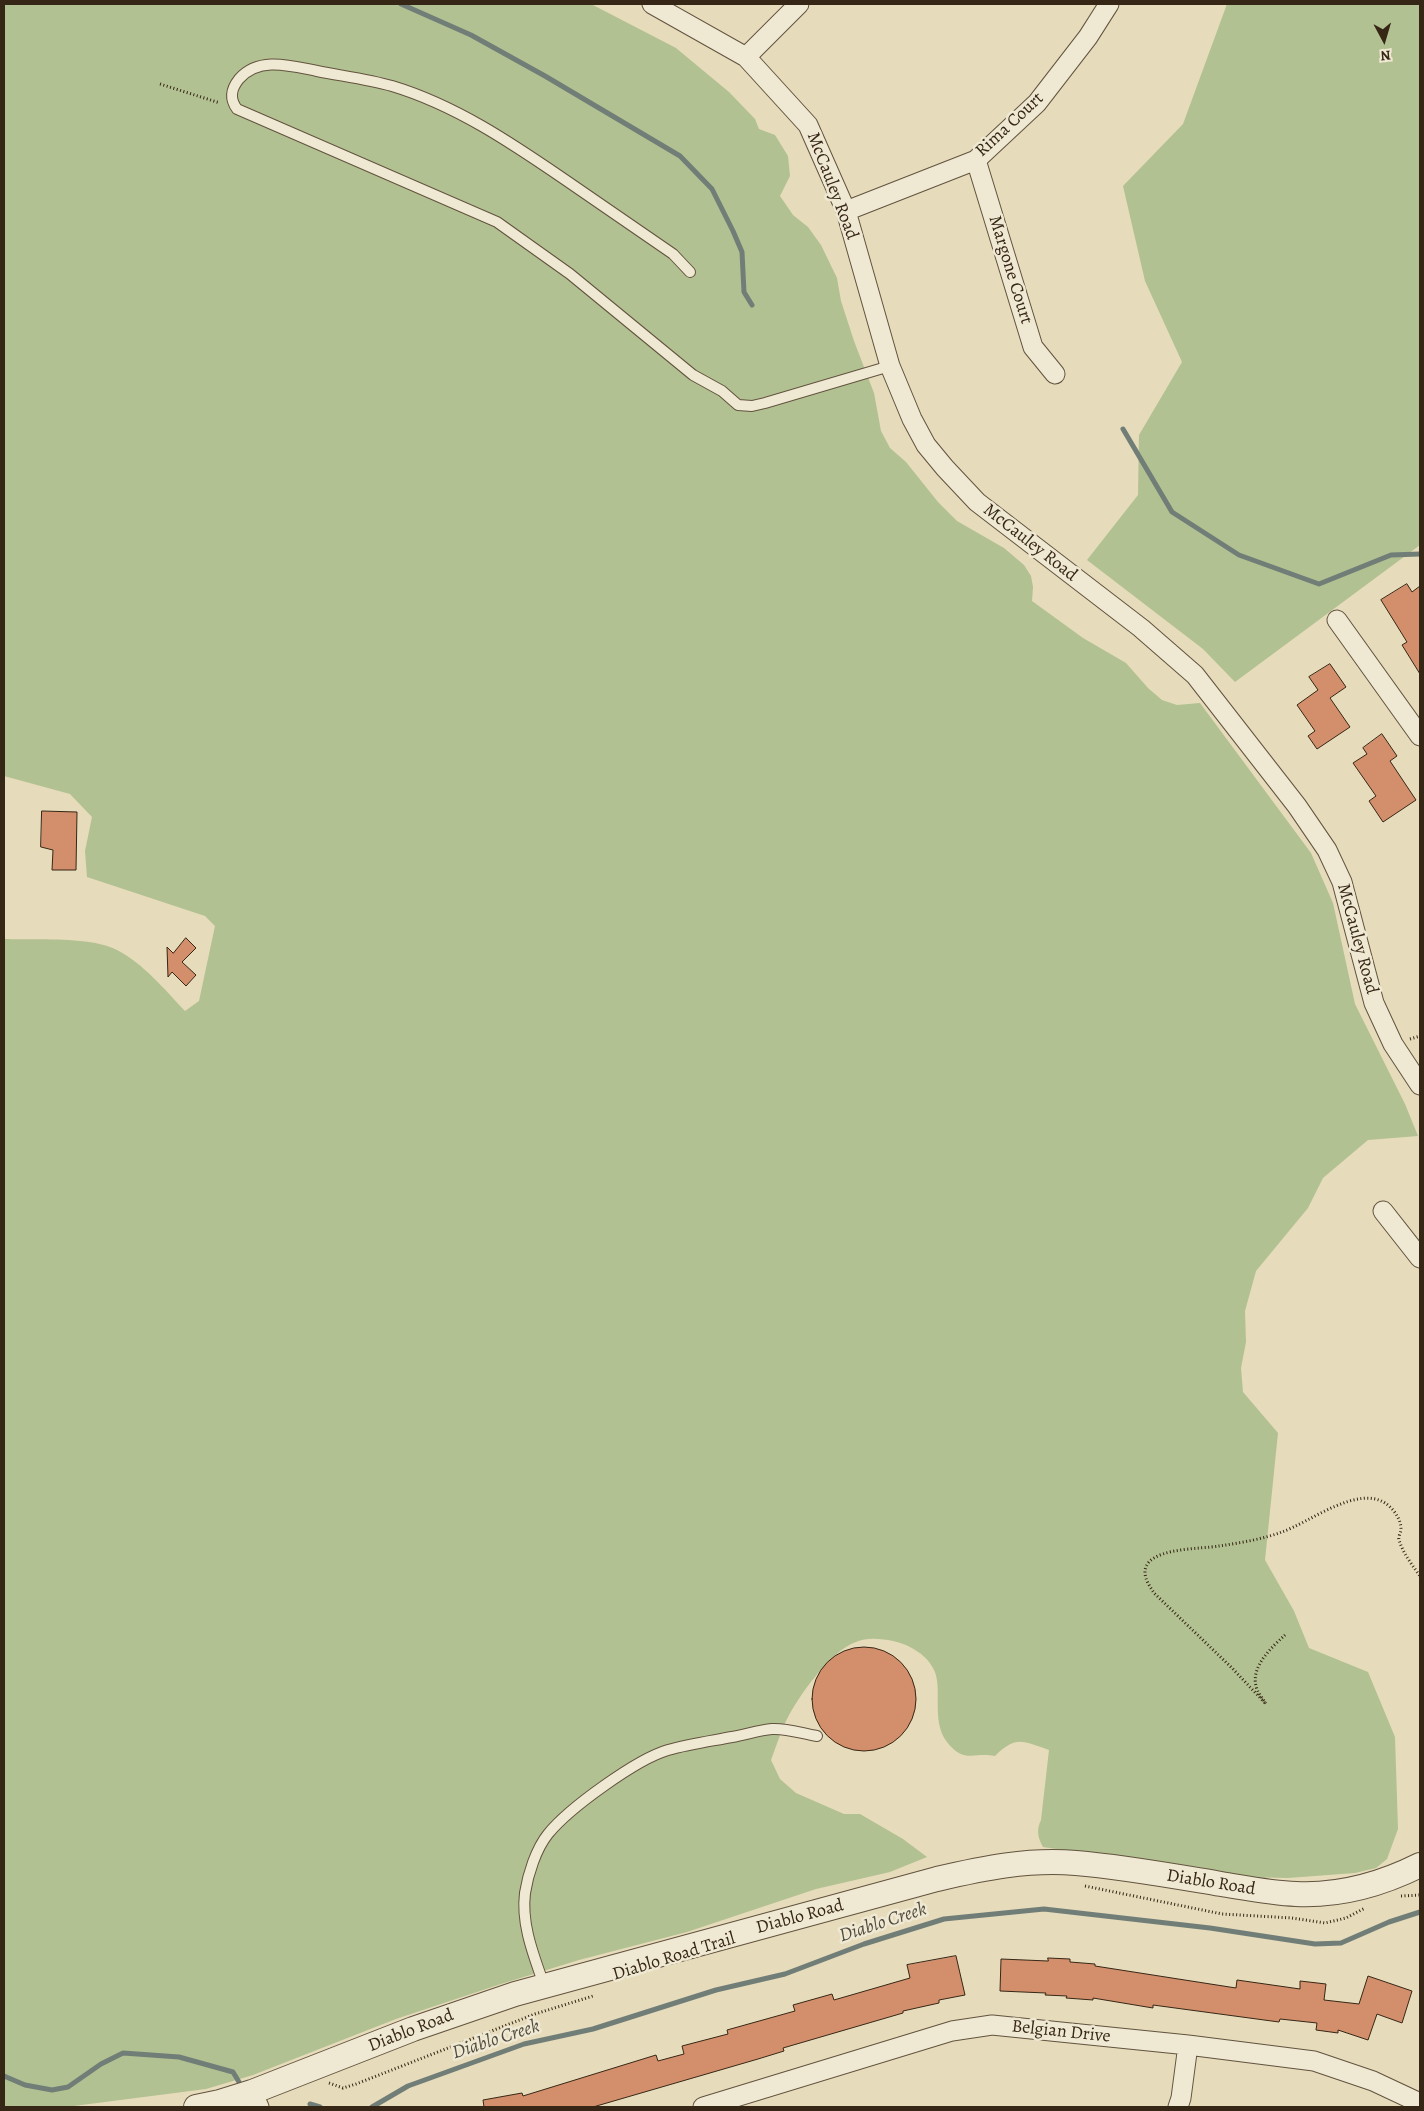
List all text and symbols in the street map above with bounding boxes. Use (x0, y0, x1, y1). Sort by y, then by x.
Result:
north arrow (1359, 15, 1409, 65)
text: N (1380, 45, 1392, 65)
street label: Rima Court (971, 88, 1049, 162)
street label: McCauley Road (802, 129, 862, 243)
street label: Margone Court (983, 213, 1037, 327)
street label: McCauley Road (979, 500, 1081, 586)
street label: McCauley Road (1332, 881, 1382, 997)
street label: Diablo Road (1165, 1865, 1257, 1901)
street label: Diablo Road (754, 1895, 846, 1939)
water label: Diablo Creek (836, 1898, 930, 1948)
street label: Diablo Road Trail (610, 1928, 738, 1986)
street label: Diablo Road (365, 2005, 457, 2057)
water label: Diablo Creek (449, 2015, 543, 2065)
street label: Belgian Drive (1010, 2016, 1112, 2048)

